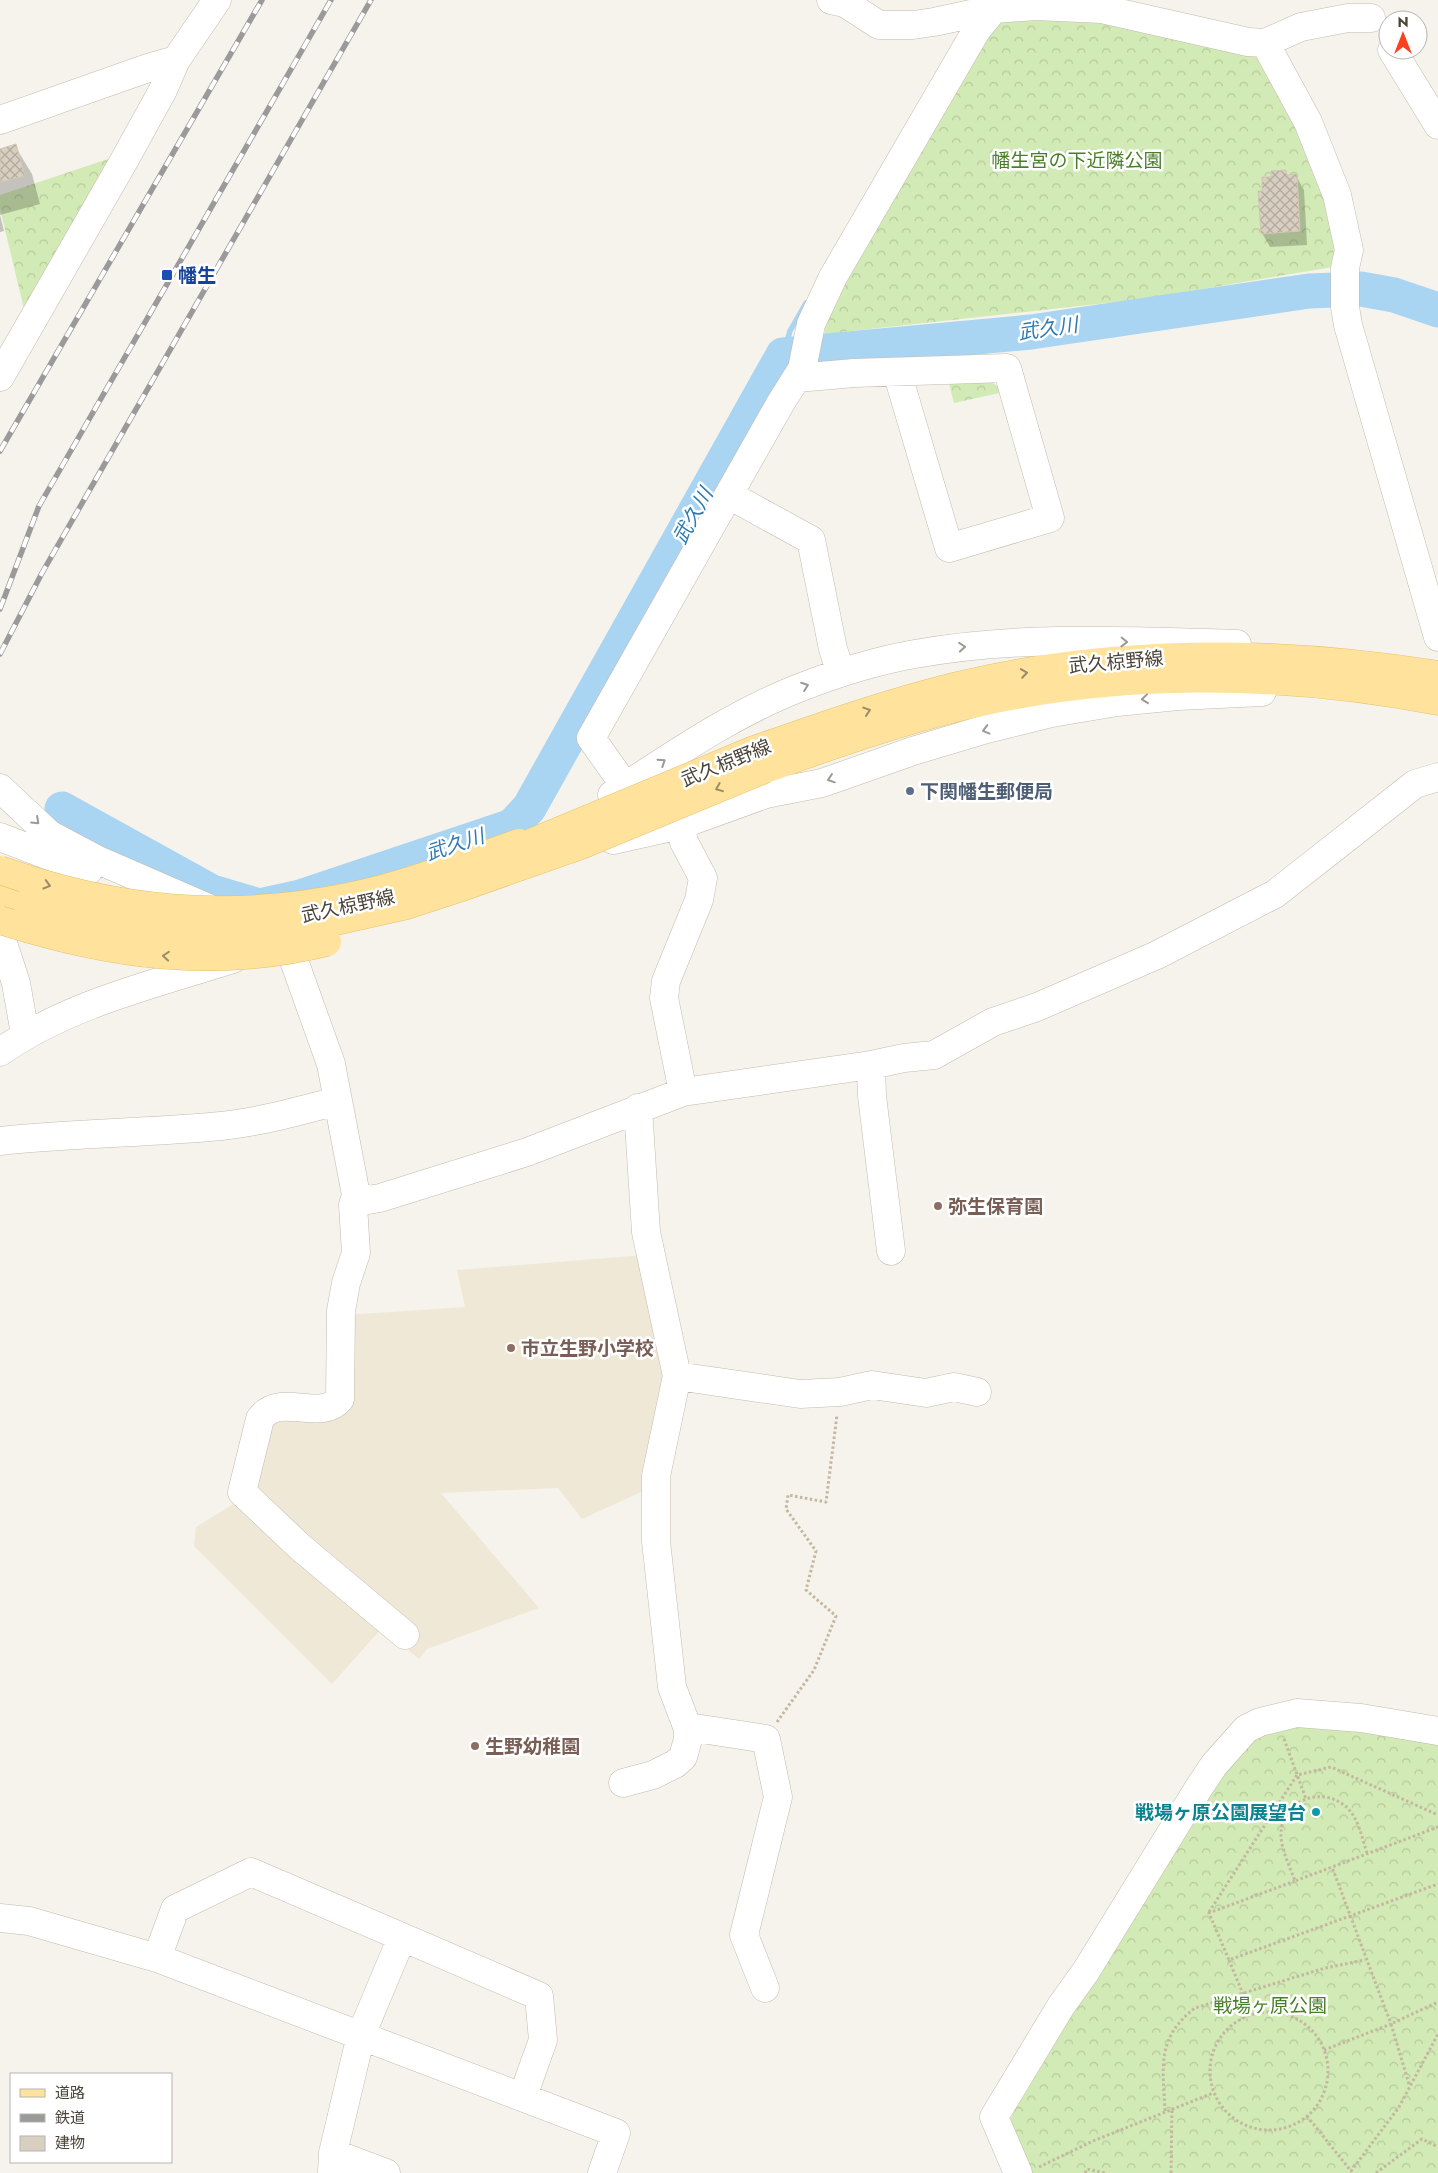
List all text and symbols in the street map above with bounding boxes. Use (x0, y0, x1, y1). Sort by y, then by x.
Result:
north arrow (1378, 10, 1428, 60)
text: N (1397, 12, 1409, 32)
park label: 幡生宮の下近隣公園 (991, 147, 1163, 174)
place label: 幡生 (178, 262, 216, 289)
marker: 幡生 (160, 268, 174, 282)
water label: 武久川 (1016, 310, 1082, 348)
water label: 武久川 (666, 481, 721, 549)
one-way arrow (1121, 637, 1129, 647)
one-way arrow (958, 642, 966, 653)
street label: 武久椋野線 (1067, 644, 1165, 680)
one-way arrow (1020, 668, 1029, 678)
one-way arrow (800, 682, 808, 692)
one-way arrow (1141, 693, 1149, 704)
one-way arrow (862, 707, 870, 717)
one-way arrow (981, 724, 990, 735)
street label: 武久椋野線 (677, 733, 775, 793)
one-way arrow (656, 759, 665, 768)
one-way arrow (827, 774, 836, 784)
place label: 下関幡生郵便局 (920, 778, 1053, 805)
one-way arrow (716, 782, 724, 792)
marker: 下関幡生郵便局 (904, 785, 916, 797)
one-way arrow (30, 815, 39, 824)
water label: 武久川 (422, 821, 490, 868)
one-way arrow (42, 879, 50, 889)
street label: 武久椋野線 (299, 883, 397, 929)
one-way arrow (162, 951, 170, 962)
place label: 弥生保育園 (948, 1193, 1043, 1220)
marker: 弥生保育園 (932, 1200, 944, 1212)
place label: 市立生野小学校 (521, 1335, 654, 1362)
marker: 市立生野小学校 (505, 1342, 517, 1354)
place label: 生野幼稚園 (485, 1733, 580, 1760)
marker: 生野幼稚園 (469, 1740, 481, 1752)
place label: 戦場ヶ原公園展望台 (1135, 1799, 1306, 1826)
marker: 戦場ヶ原公園展望台 (1310, 1806, 1322, 1818)
park label: 戦場ヶ原公園 (1213, 1992, 1327, 2019)
legend (10, 2073, 172, 2163)
text: 道路 (55, 2082, 85, 2104)
text: 鉄道 (55, 2107, 85, 2129)
text: 建物 (55, 2132, 85, 2154)

